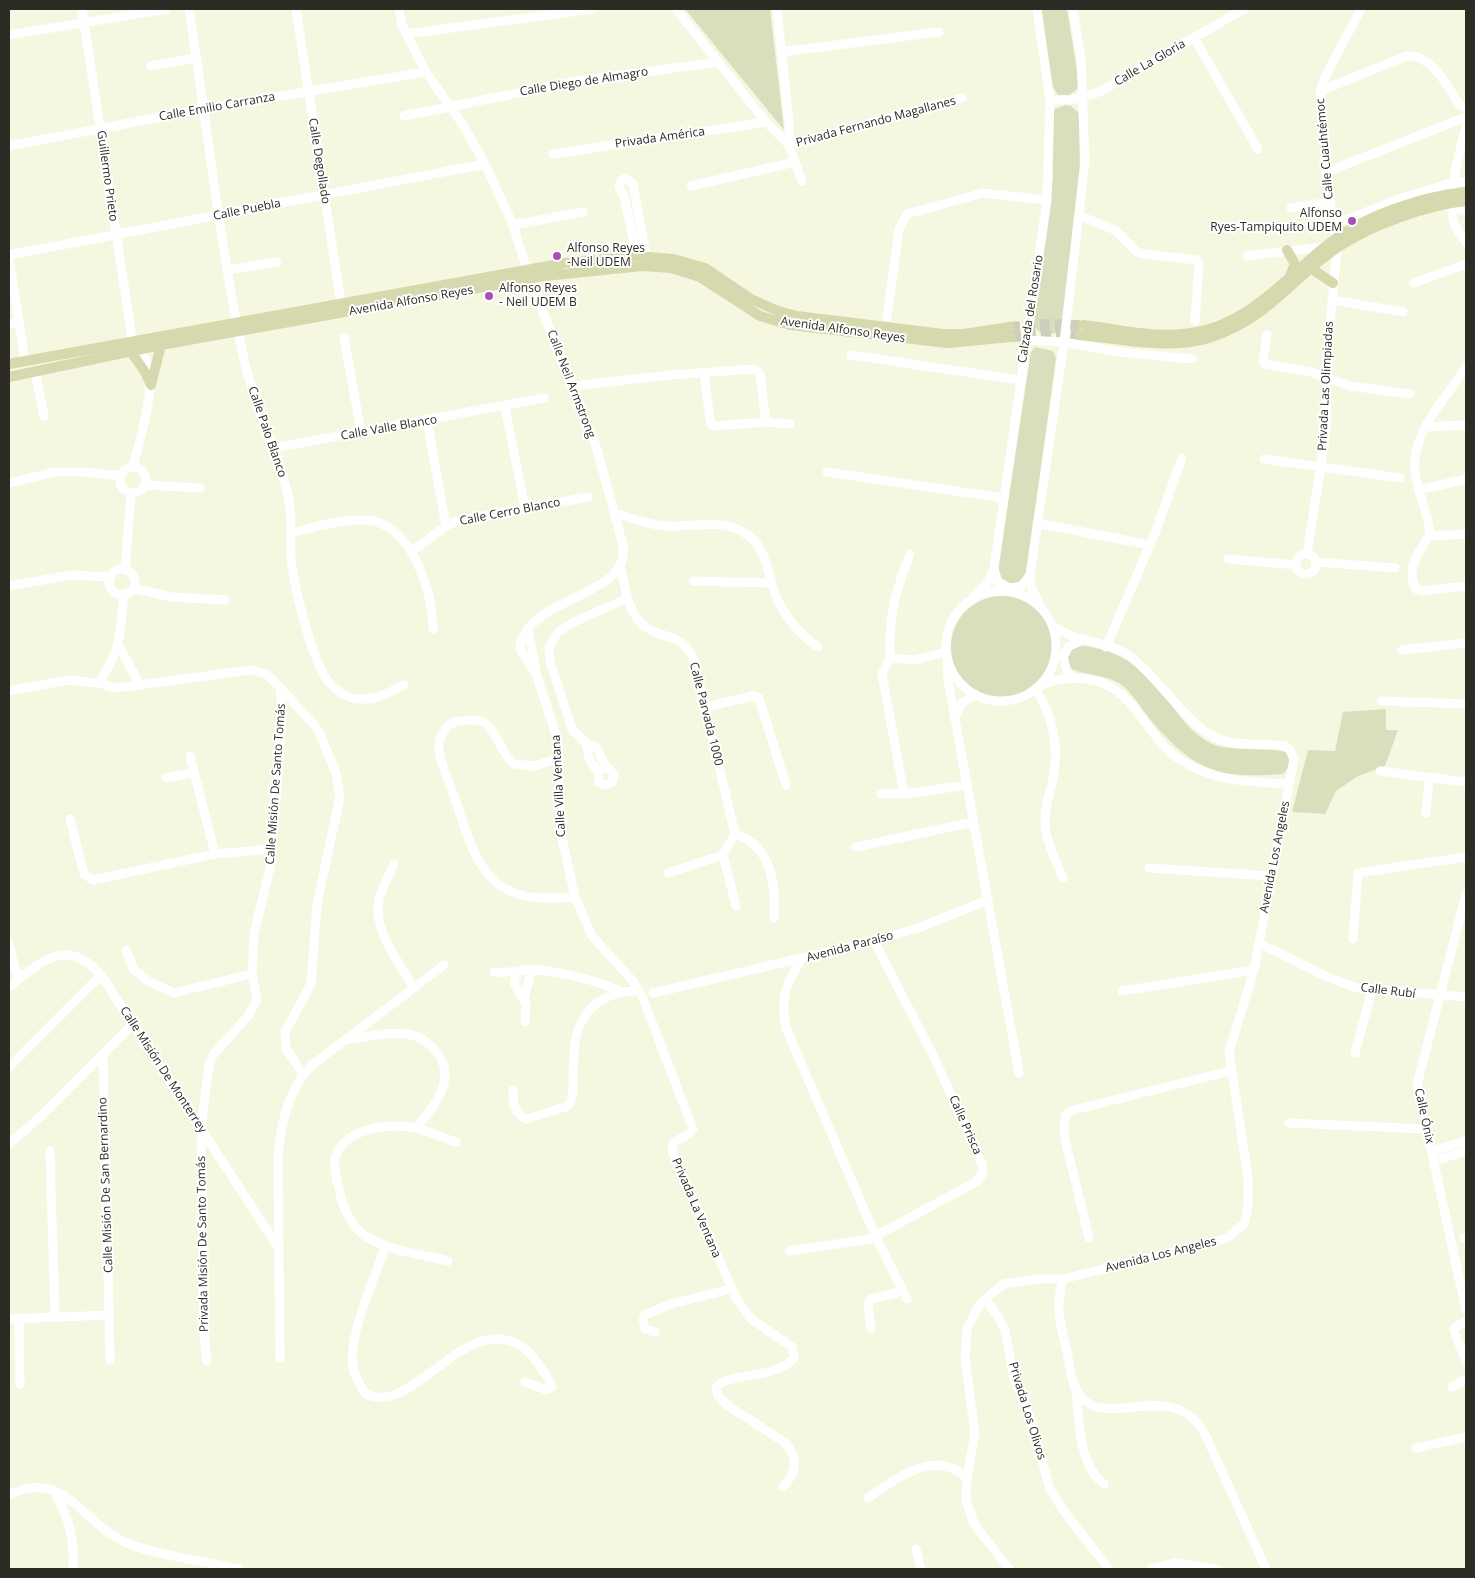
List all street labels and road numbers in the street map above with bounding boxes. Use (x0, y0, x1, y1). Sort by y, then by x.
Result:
street label: Calle La Gloria (1112, 37, 1188, 89)
street label: Calle Diego de Almagro (519, 65, 649, 99)
street label: Calle Emilio Carranza (158, 90, 276, 124)
street label: Privada Fernando Magallanes (794, 94, 958, 150)
street label: Calle Cuauhtémoc (1313, 98, 1337, 200)
street label: Calle Degollado (305, 117, 333, 205)
street label: Privada América (614, 125, 706, 151)
street label: Guillermo Prieto (93, 130, 121, 222)
street label: Calle Puebla (212, 196, 282, 224)
street label: Calzada del Rosario (1015, 254, 1047, 364)
street label: Avenida Alfonso Reyes (348, 283, 474, 319)
street label: Avenida Alfonso Reyes (780, 314, 906, 346)
street label: Privada Las Olimpiadas (1315, 321, 1337, 451)
street label: Calle Neil Armstrong (544, 328, 598, 440)
street label: Calle Palo Blanco (245, 385, 289, 479)
street label: Calle Valle Blanco (340, 412, 438, 444)
street label: Calle Cerro Blanco (458, 495, 562, 529)
street label: Calle Parvada 1000 (686, 661, 726, 767)
street label: Calle Misión De Santo Tomás (263, 703, 289, 865)
street label: Calle Villa Ventana (549, 734, 569, 838)
street label: Avenida Los Angeles (1257, 800, 1293, 914)
street label: Avenida Paraíso (805, 928, 895, 966)
street label: Calle Rubí (1360, 980, 1416, 1002)
street label: Calle Misión De Monterrey (117, 1004, 209, 1136)
street label: Calle Ónix (1411, 1087, 1437, 1145)
street label: Calle Prisca (946, 1093, 984, 1157)
street label: Calle Misión De San Bernardino (96, 1097, 116, 1273)
street label: Privada Misión De Santo Tomás (194, 1156, 212, 1332)
street label: Privada La Ventana (668, 1156, 724, 1260)
street label: Avenida Los Angeles (1104, 1234, 1218, 1276)
street label: Privada Los Olivos (1005, 1360, 1049, 1462)

